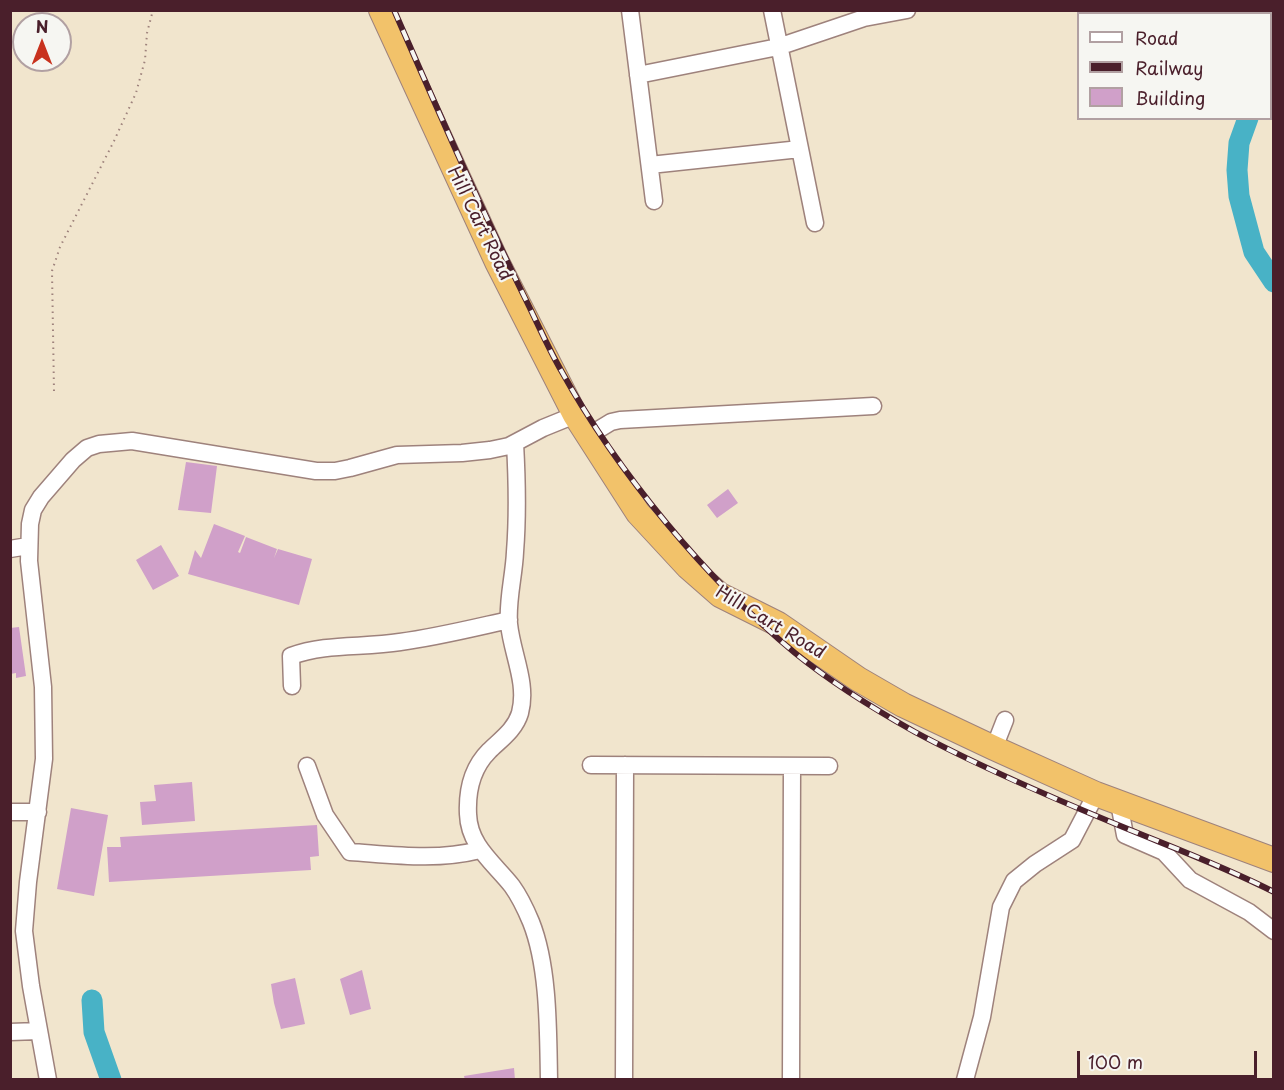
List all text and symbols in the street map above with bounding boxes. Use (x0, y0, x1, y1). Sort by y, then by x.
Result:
north arrow (12, 12, 72, 72)
legend (1077, 12, 1272, 120)
text: N (36, 14, 48, 38)
text: Road (1135, 24, 1179, 51)
text: Railway (1135, 54, 1203, 81)
text: Building (1135, 84, 1205, 111)
street label: Hill Cart Road (442, 163, 516, 285)
street label: Hill Cart Road (711, 582, 829, 664)
scale bar (1080, 1039, 1260, 1077)
text: 100 m (1088, 1048, 1143, 1075)

